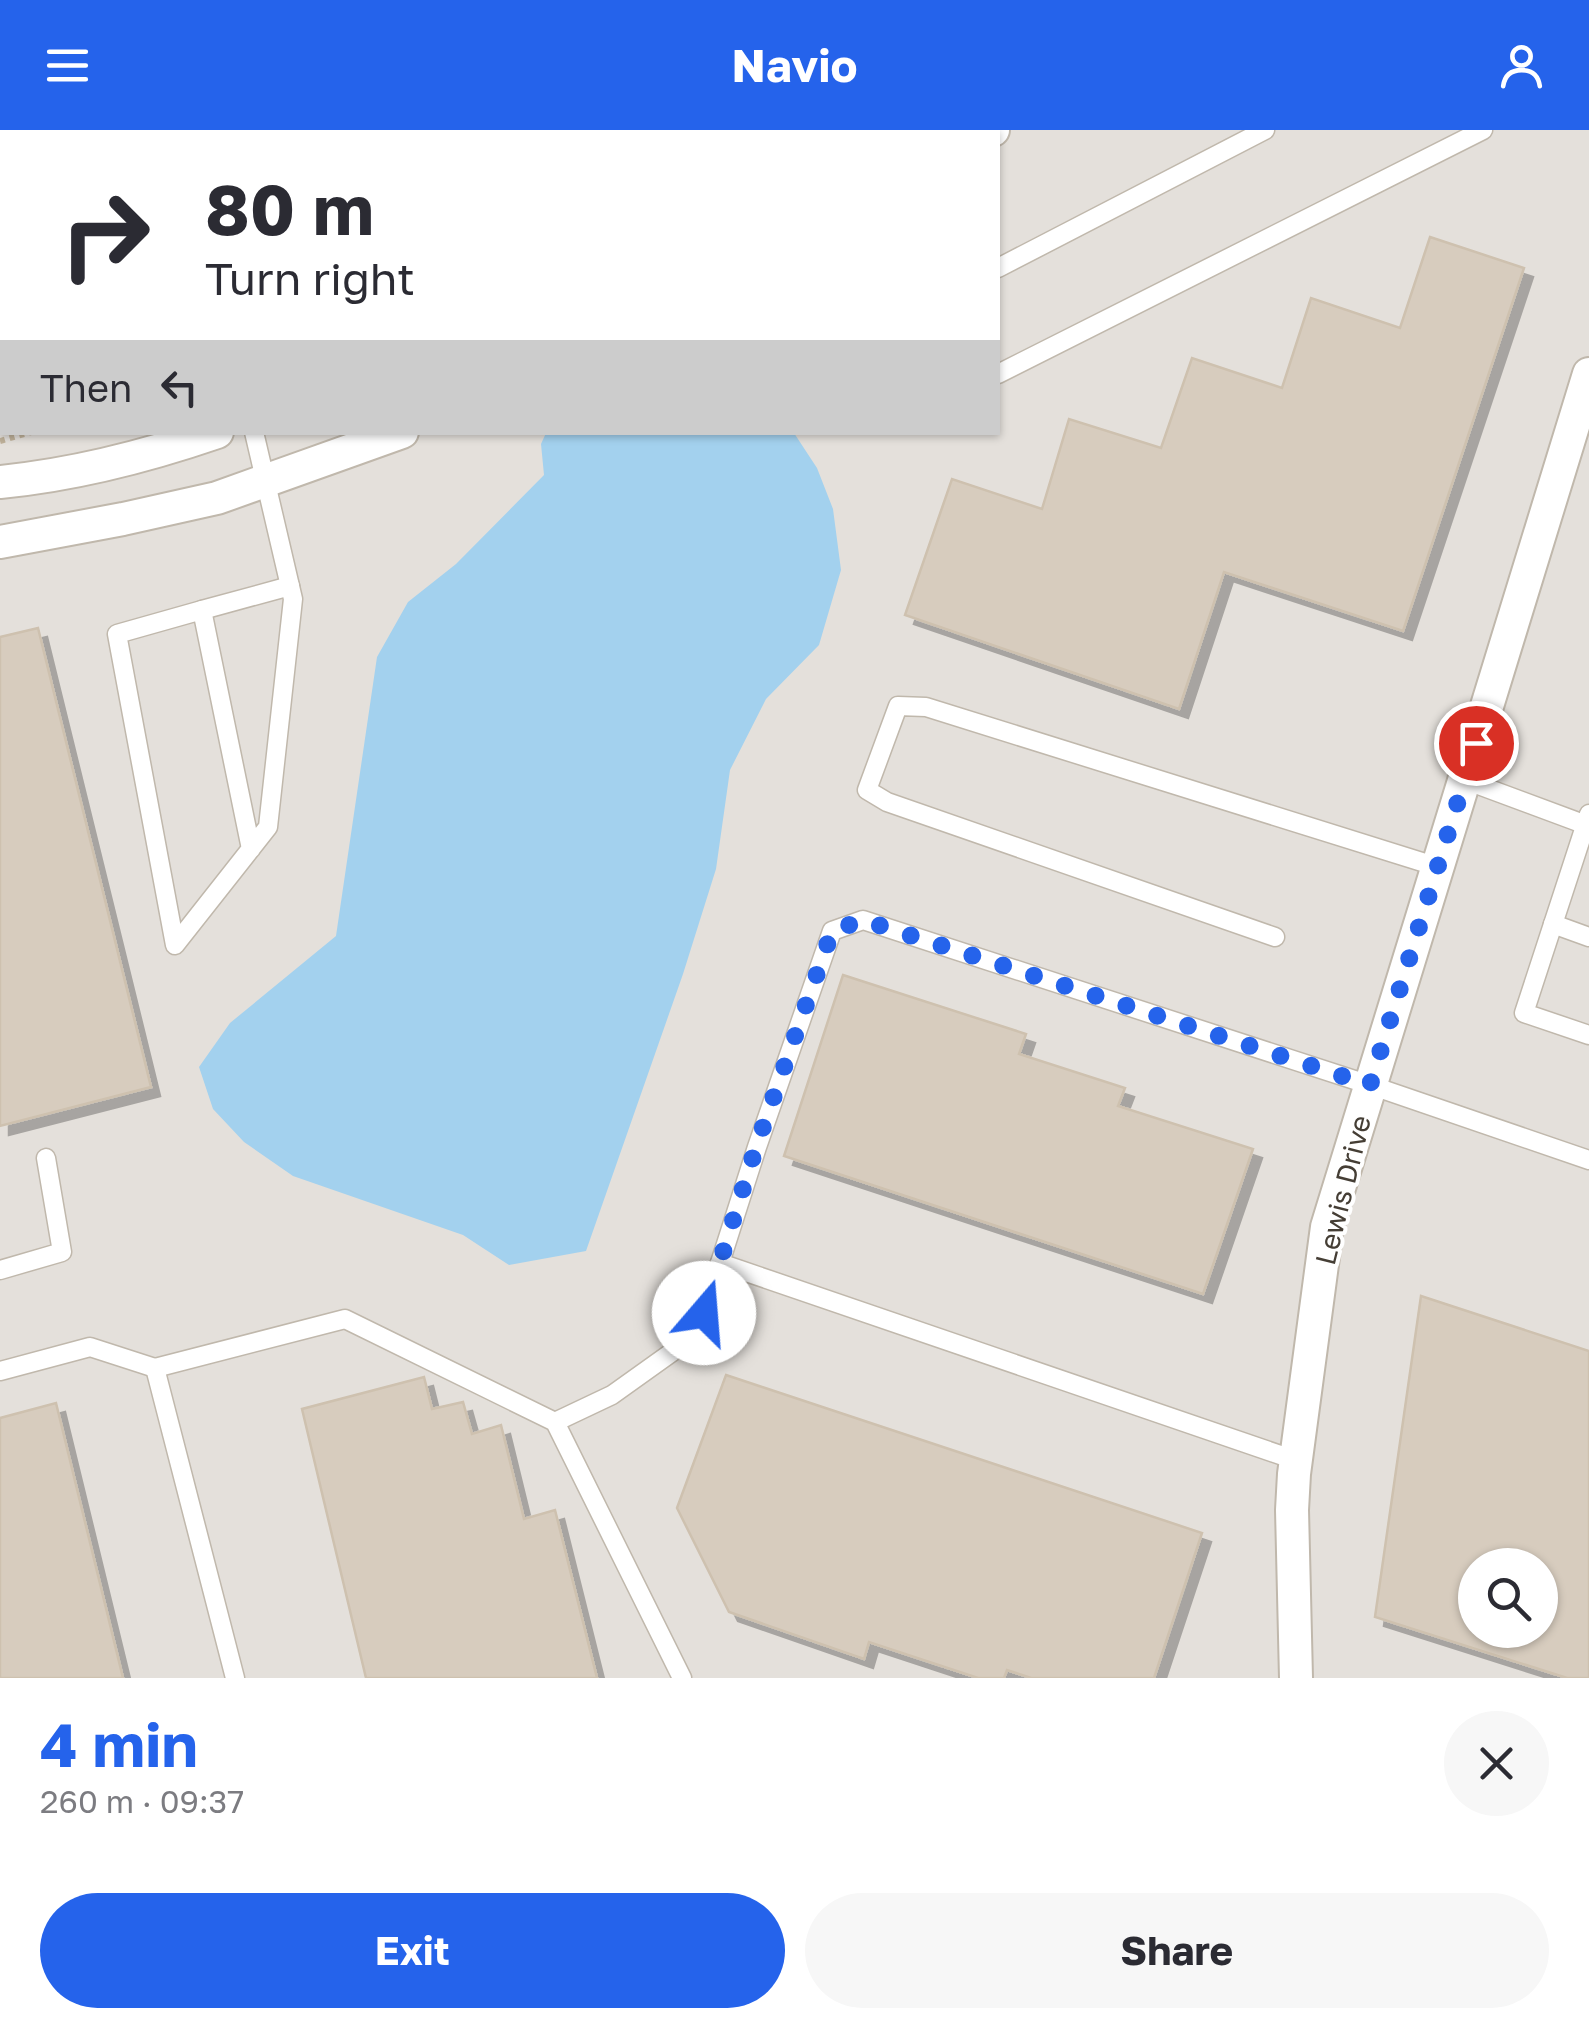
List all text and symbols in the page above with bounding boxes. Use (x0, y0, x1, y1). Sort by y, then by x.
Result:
icon: menu (40, 38, 95, 93)
text: Navio (732, 38, 857, 92)
icon: person (1494, 38, 1549, 93)
text: 80 m (205, 166, 374, 250)
icon: right (40, 170, 170, 300)
text: Turn right (205, 251, 415, 305)
icon: left (152, 360, 207, 415)
text: Then (40, 365, 132, 410)
pin (1434, 701, 1519, 786)
icon: arrive (1449, 716, 1504, 771)
street label: Lewis Drive (1308, 1112, 1377, 1268)
position arrow (652, 1261, 756, 1365)
map controls (1458, 1548, 1558, 1648)
button: search (1458, 1548, 1558, 1648)
text: 4 min (40, 1708, 198, 1780)
button: close (1444, 1711, 1549, 1816)
text: 260 m · 09:37 (40, 1782, 244, 1820)
button: Exit (40, 1893, 785, 2008)
button: Share (805, 1893, 1549, 2008)

